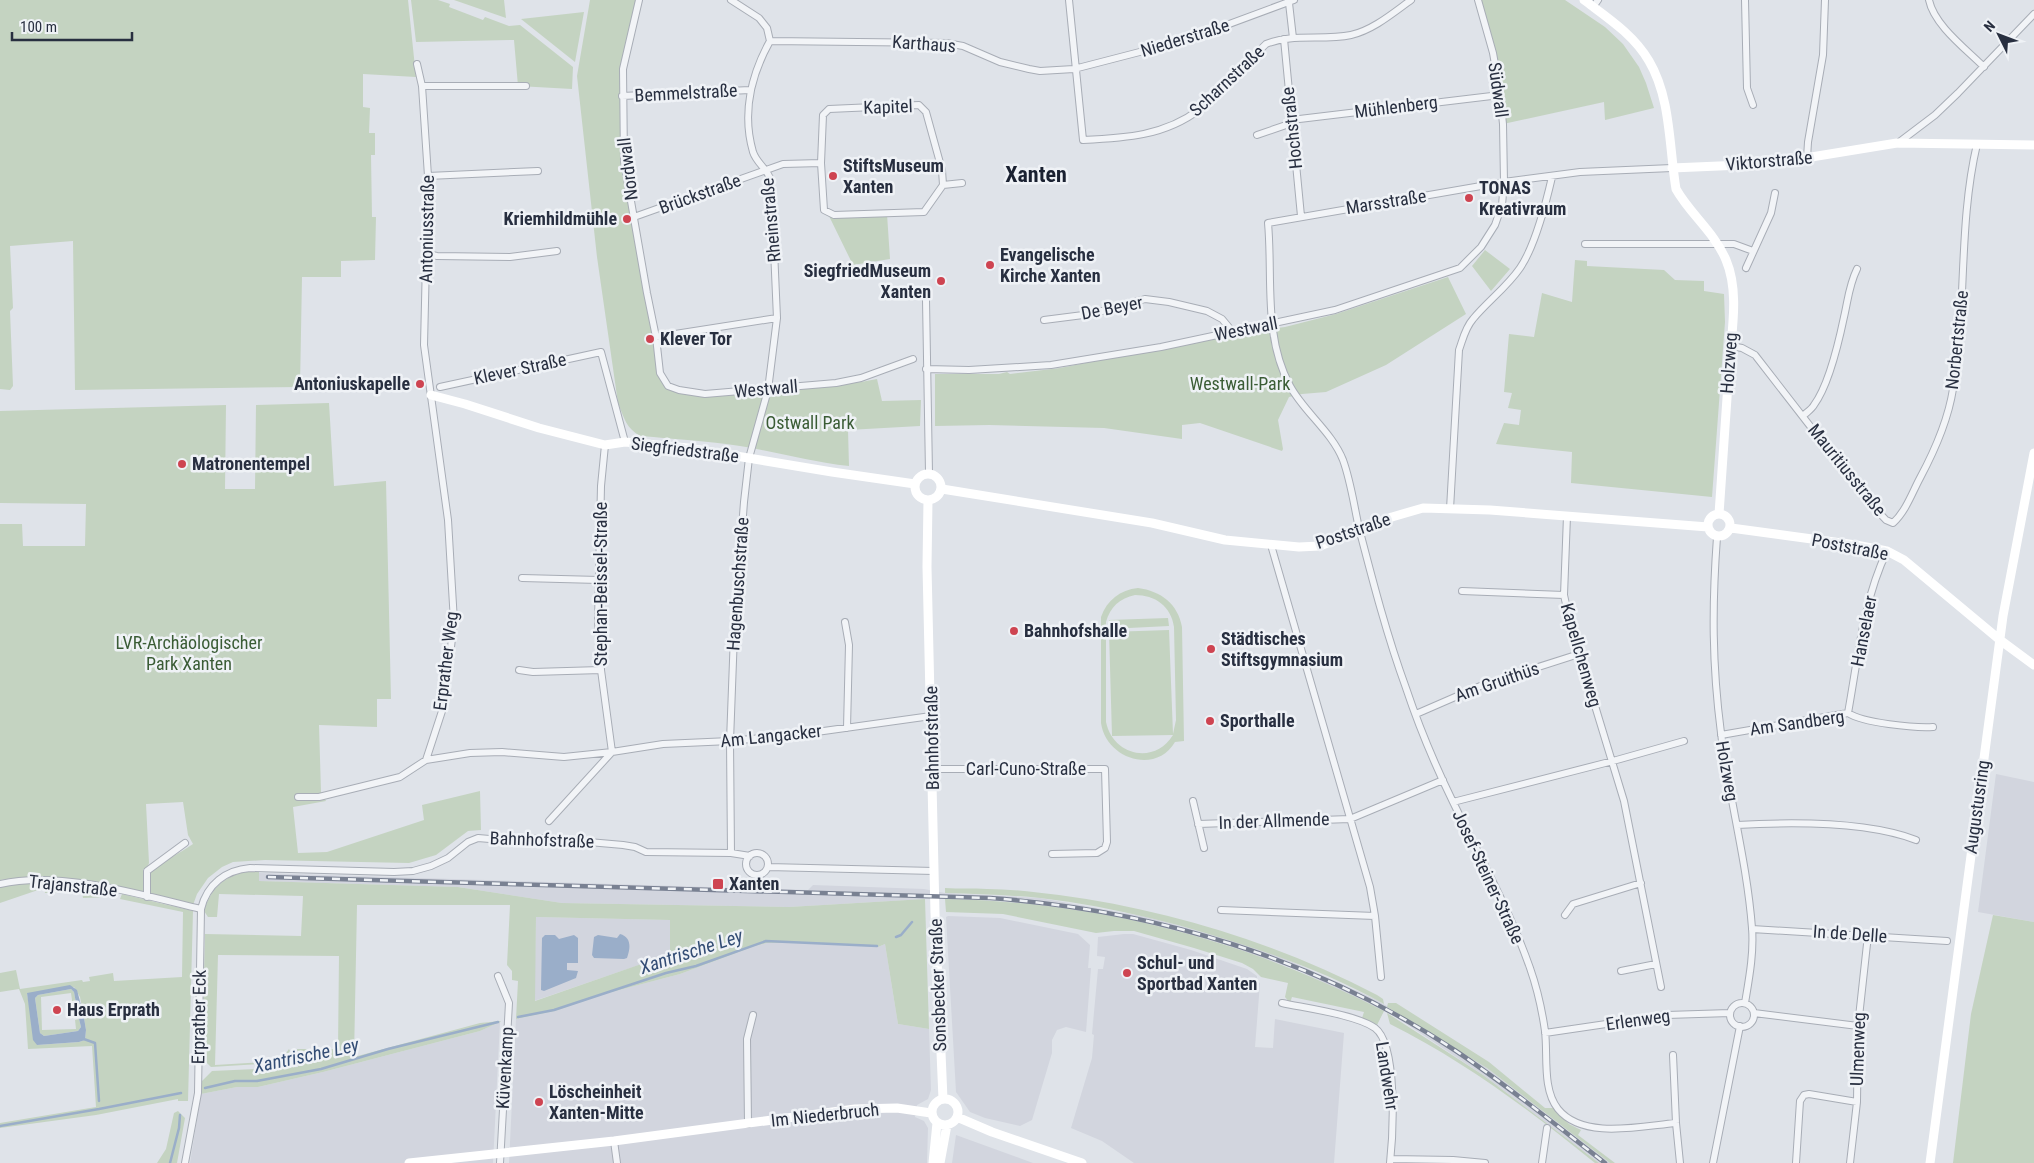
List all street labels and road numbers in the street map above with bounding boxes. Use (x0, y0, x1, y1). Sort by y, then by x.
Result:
street label: Niederstraße (1138, 14, 1232, 61)
street label: Karthaus (891, 31, 957, 56)
street label: Scharnstraße (1185, 41, 1268, 120)
street label: Südwall (1484, 61, 1513, 119)
street label: Bemmelstraße (634, 79, 738, 106)
street label: Hochstraße (1277, 86, 1306, 170)
street label: Mühlenberg (1353, 91, 1439, 122)
street label: Kapitel (863, 95, 913, 118)
street label: Nordwall (613, 137, 642, 202)
street label: Viktorstraße (1725, 146, 1813, 175)
street label: Brückstraße (656, 169, 744, 218)
street label: Antoniusstraße (415, 175, 438, 283)
street label: Rheinstraße (756, 177, 785, 263)
street label: Marsstraße (1344, 185, 1428, 218)
street label: Norbertstraße (1941, 289, 1972, 390)
street label: De Beyer (1079, 291, 1145, 324)
street label: Westwall (1212, 312, 1279, 345)
street label: Holzweg (1716, 332, 1741, 394)
street label: Klever Straße (472, 348, 568, 389)
street label: Westwall (733, 375, 799, 402)
street label: Mauritiusstraße (1804, 420, 1891, 520)
street label: Siegfriedstraße (630, 432, 740, 467)
street label: Stephan-Beissel-Straße (590, 502, 611, 666)
street label: Poststraße (1313, 508, 1393, 553)
street label: Hagenbuschstraße (722, 517, 753, 651)
street label: Poststraße (1810, 529, 1890, 564)
street label: Hanselaer (1846, 593, 1881, 668)
street label: Kapellchenweg (1557, 600, 1606, 709)
street label: Erprather Weg (429, 610, 462, 712)
street label: Am Gruithüs (1452, 657, 1542, 706)
street label: Bahnhofstraße (920, 686, 943, 790)
street label: Am Sandberg (1748, 705, 1846, 740)
street label: Am Langacker (719, 720, 823, 751)
street label: Holzweg (1712, 739, 1743, 803)
street label: Carl-Cuno-Straße (966, 758, 1086, 779)
street label: Augustusring (1960, 759, 1993, 855)
street label: Josef-Steiner-Straße (1448, 807, 1529, 947)
street label: In der Allmende (1218, 808, 1330, 833)
street label: Bahnhofstraße (489, 827, 595, 852)
street label: Trajanstraße (28, 870, 118, 901)
street label: Sonsbecker Straße (925, 918, 950, 1052)
street label: In de Delle (1812, 920, 1888, 947)
street label: Erprather Eck (187, 970, 210, 1064)
street label: Erlenweg (1604, 1005, 1671, 1034)
street label: Ulmenweg (1846, 1012, 1869, 1086)
street label: Küvenkamp (492, 1026, 517, 1110)
street label: Landwehr (1372, 1040, 1403, 1112)
street label: Im Niederbruch (770, 1098, 880, 1131)

